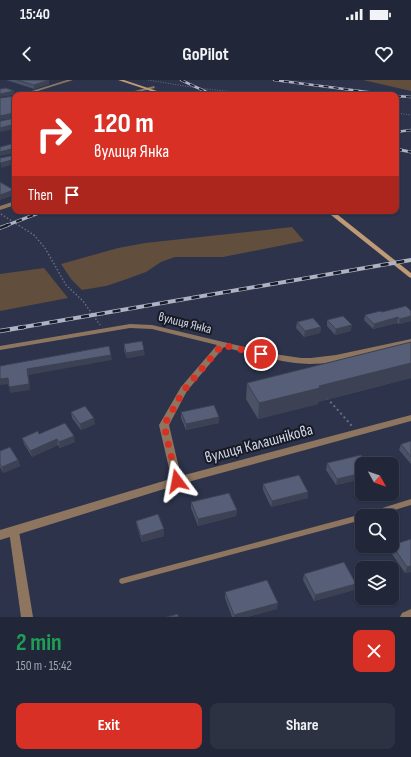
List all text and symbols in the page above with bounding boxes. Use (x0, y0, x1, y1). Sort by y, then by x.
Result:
text: 15:40 (20, 5, 50, 24)
icon: back (16, 43, 38, 65)
icon: heart (373, 43, 395, 65)
text: GoPilot (182, 44, 229, 65)
text: 120 m (94, 107, 154, 140)
icon: right (28, 108, 80, 160)
text: вулиця Янка (94, 141, 169, 162)
icon: arrive (61, 184, 83, 206)
text: Then (28, 186, 53, 205)
street label: вулиця Янка (157, 309, 213, 337)
pin (244, 337, 278, 371)
icon: arrive (250, 343, 272, 365)
street label: вулиця Калашнікова (203, 420, 315, 468)
north arrow (355, 457, 399, 501)
map controls (355, 457, 399, 605)
position arrow (156, 460, 198, 502)
button: search (355, 509, 399, 553)
button: layers (355, 561, 399, 605)
text: 2 min (16, 628, 62, 657)
button: close (353, 630, 395, 672)
text: 150 m · 15:42 (16, 658, 72, 674)
button: Exit (16, 703, 202, 749)
button: Share (210, 703, 395, 749)

